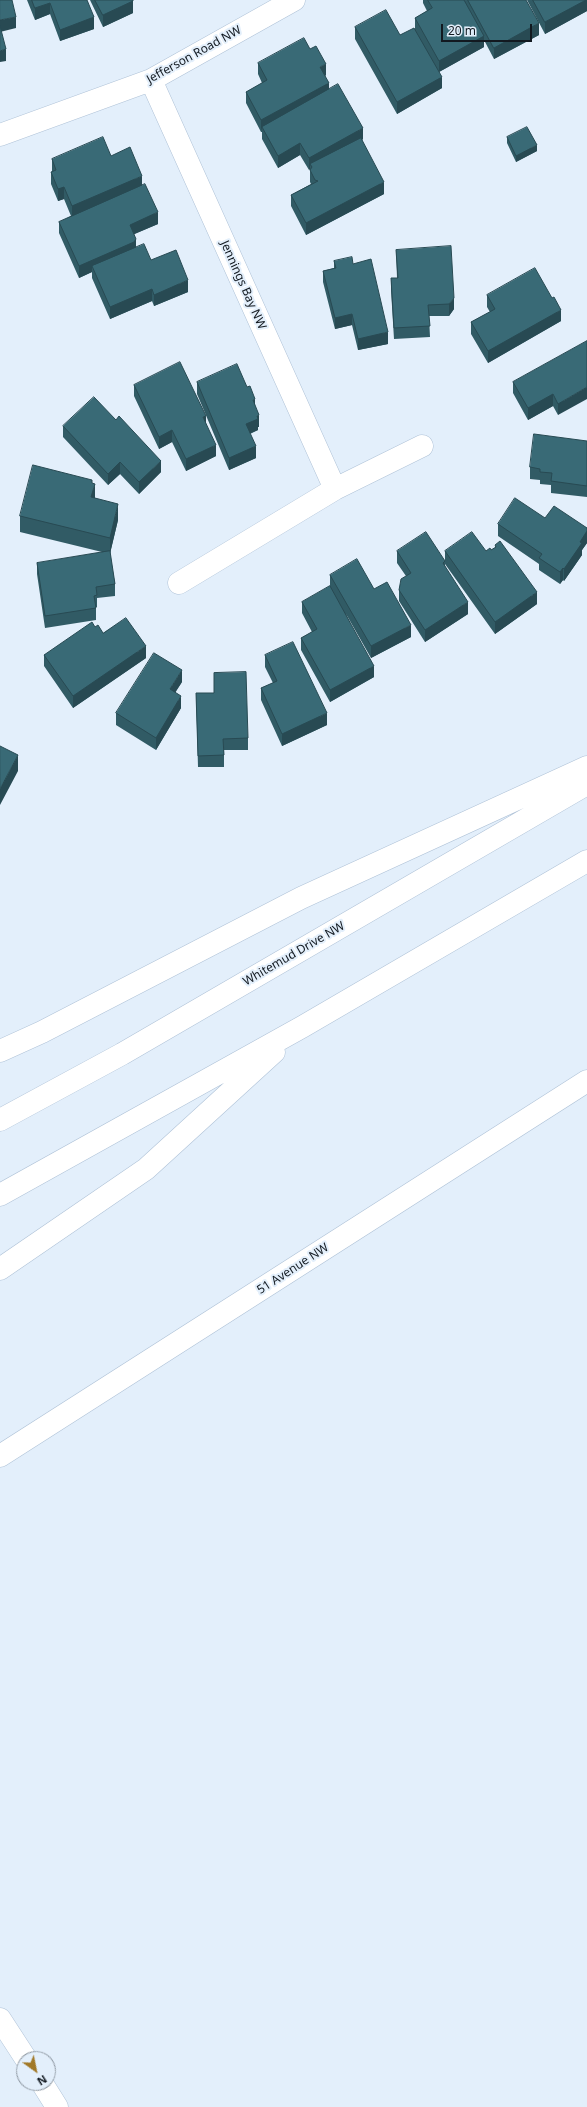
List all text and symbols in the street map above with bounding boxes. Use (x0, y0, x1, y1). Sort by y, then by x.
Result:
scale bar (443, 16, 534, 42)
text: 20 m (448, 22, 476, 39)
street label: Jefferson Road NW (144, 23, 244, 87)
street label: Jennings Bay NW (217, 238, 269, 332)
street label: Whitemud Drive NW (241, 919, 347, 989)
street label: 51 Avenue NW (255, 1241, 331, 1297)
north arrow (16, 2051, 56, 2091)
text: N (34, 2072, 50, 2089)

